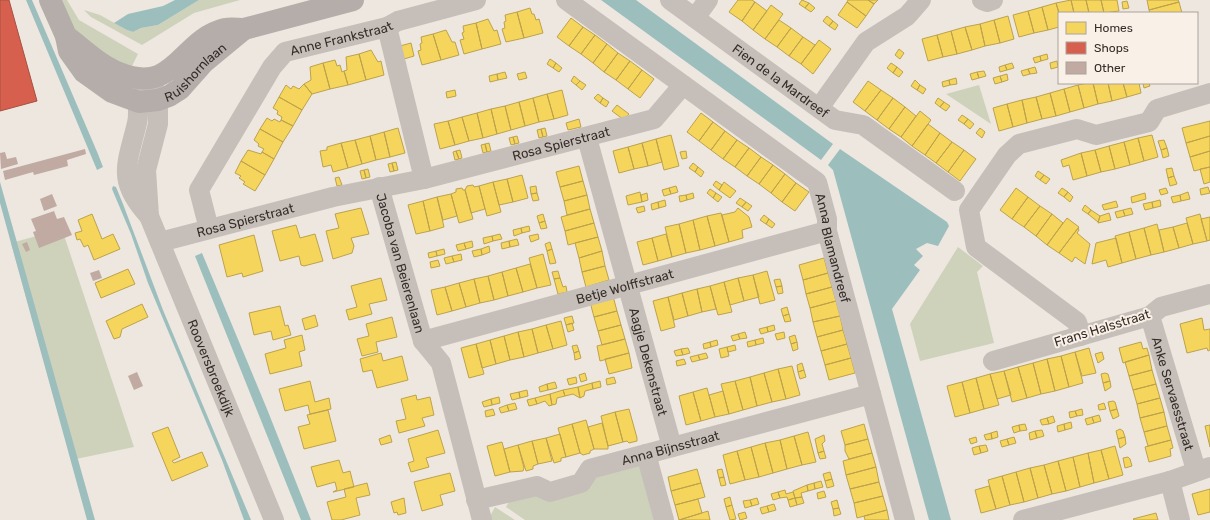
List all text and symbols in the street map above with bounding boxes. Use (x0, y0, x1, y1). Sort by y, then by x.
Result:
legend (1058, 12, 1198, 84)
street label: Anne Frankstraat (288, 18, 395, 58)
text: Homes (1094, 21, 1133, 35)
street label: Ruishornlaan (162, 40, 229, 105)
street label: Fien de la Mardreef (730, 41, 832, 121)
text: Shops (1094, 41, 1129, 55)
text: Other (1094, 61, 1126, 75)
street label: Rosa Spierstraat (511, 123, 611, 163)
street label: Jacoba van Beierenlaan (374, 191, 428, 335)
street label: Anna Blamandreef (813, 191, 854, 304)
street label: Rosa Spierstraat (195, 200, 296, 240)
street label: Betje Wolffstraat (574, 266, 675, 307)
street label: Aagje Dekenstraat (627, 306, 671, 417)
street label: Frans Halsstraat (1052, 306, 1152, 350)
street label: Rooversbroekdijk (185, 317, 238, 419)
street label: Anke Servaesstraat (1149, 335, 1197, 452)
street label: Anna Bijnsstraat (620, 427, 721, 468)

